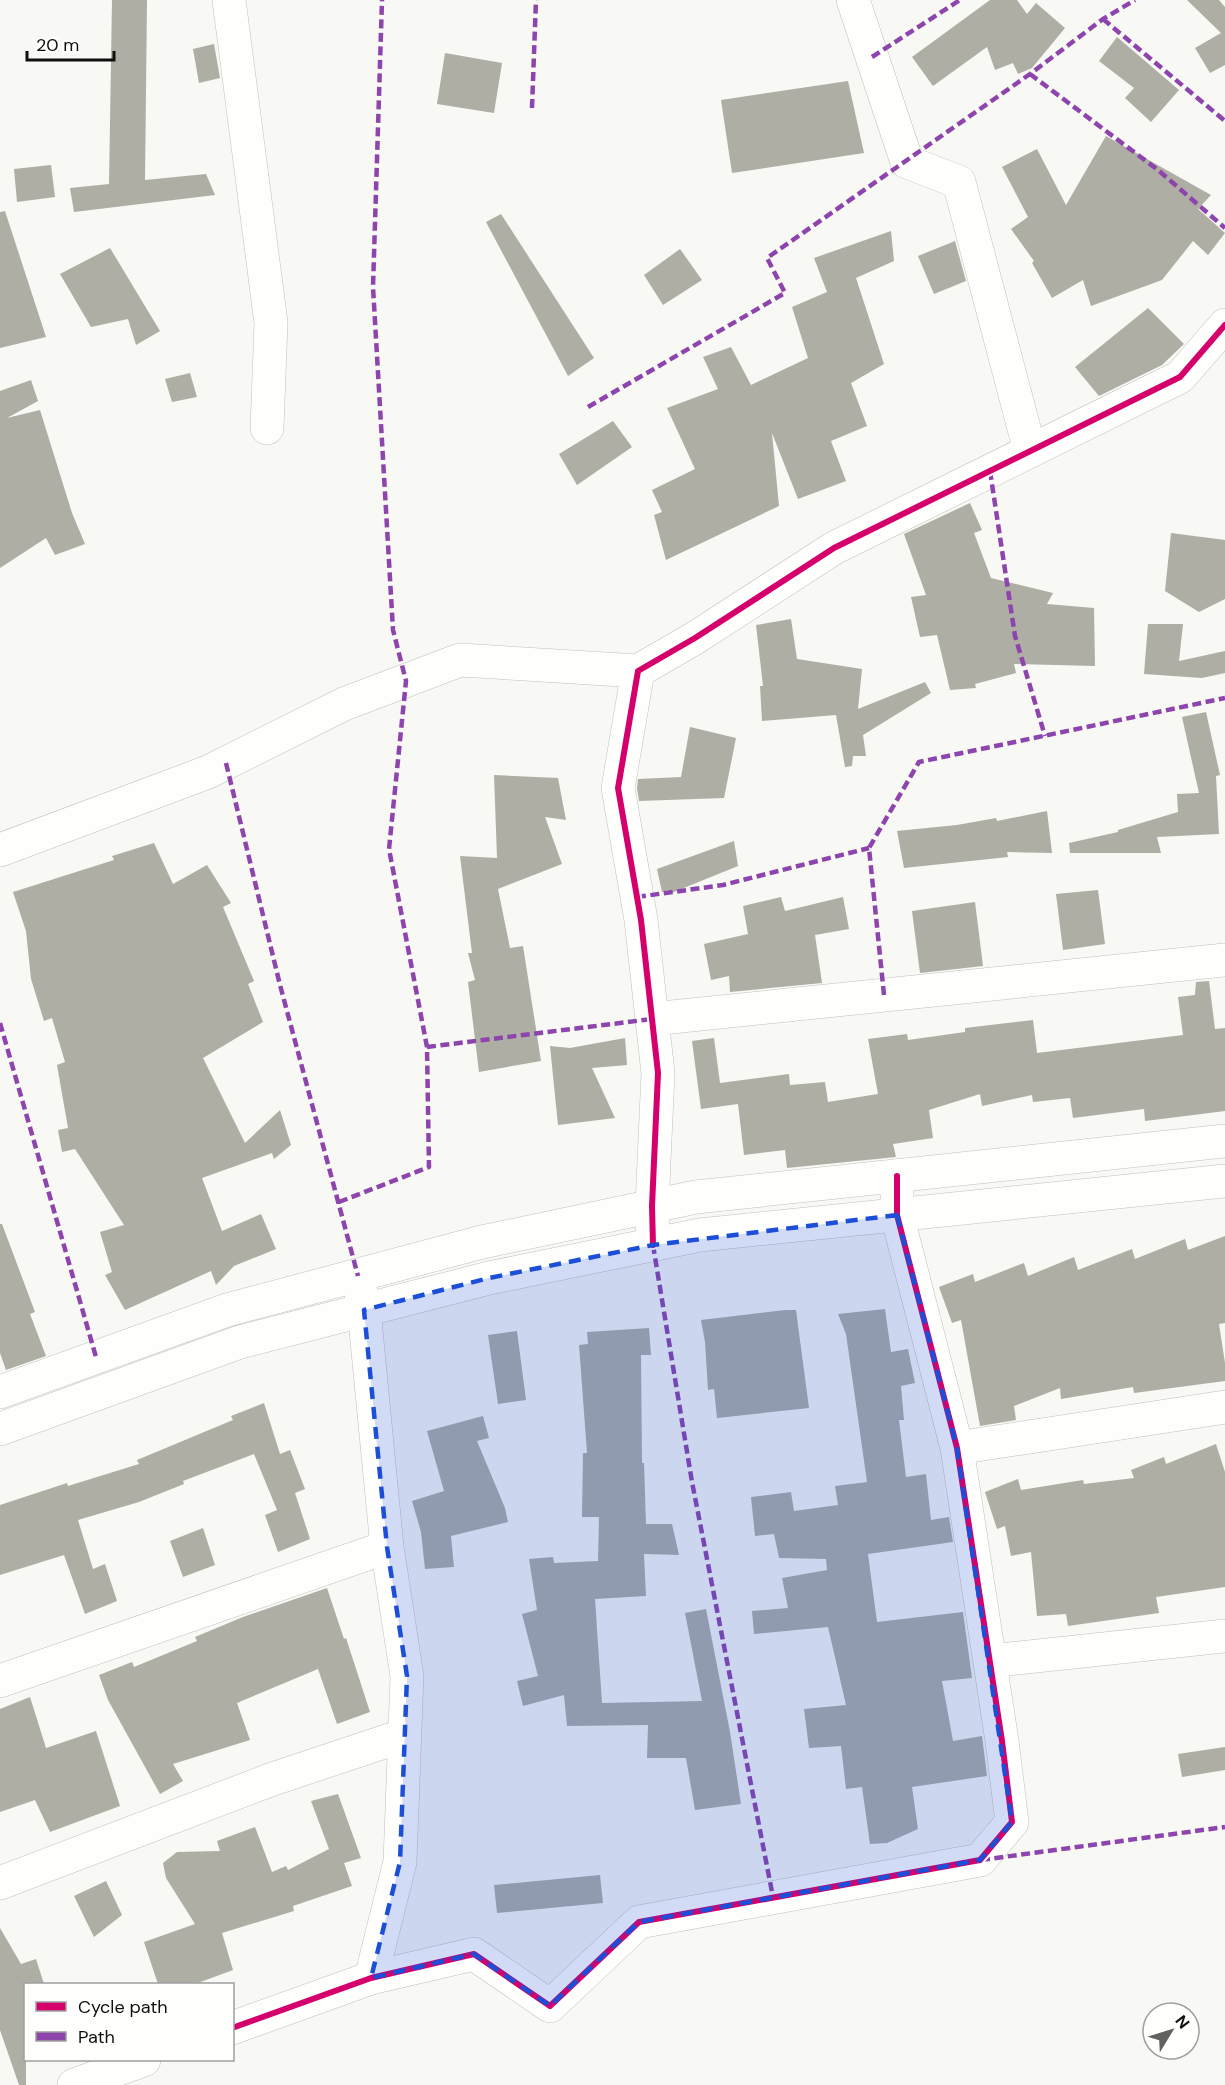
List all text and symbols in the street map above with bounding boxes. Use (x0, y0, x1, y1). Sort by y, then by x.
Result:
scale bar (27, 24, 114, 62)
text: 20 m (36, 33, 79, 57)
legend (24, 1983, 234, 2061)
text: Cycle path (78, 1995, 168, 2019)
north arrow (1141, 2001, 1201, 2061)
text: N (1171, 2011, 1194, 2033)
text: Path (78, 2025, 115, 2049)

